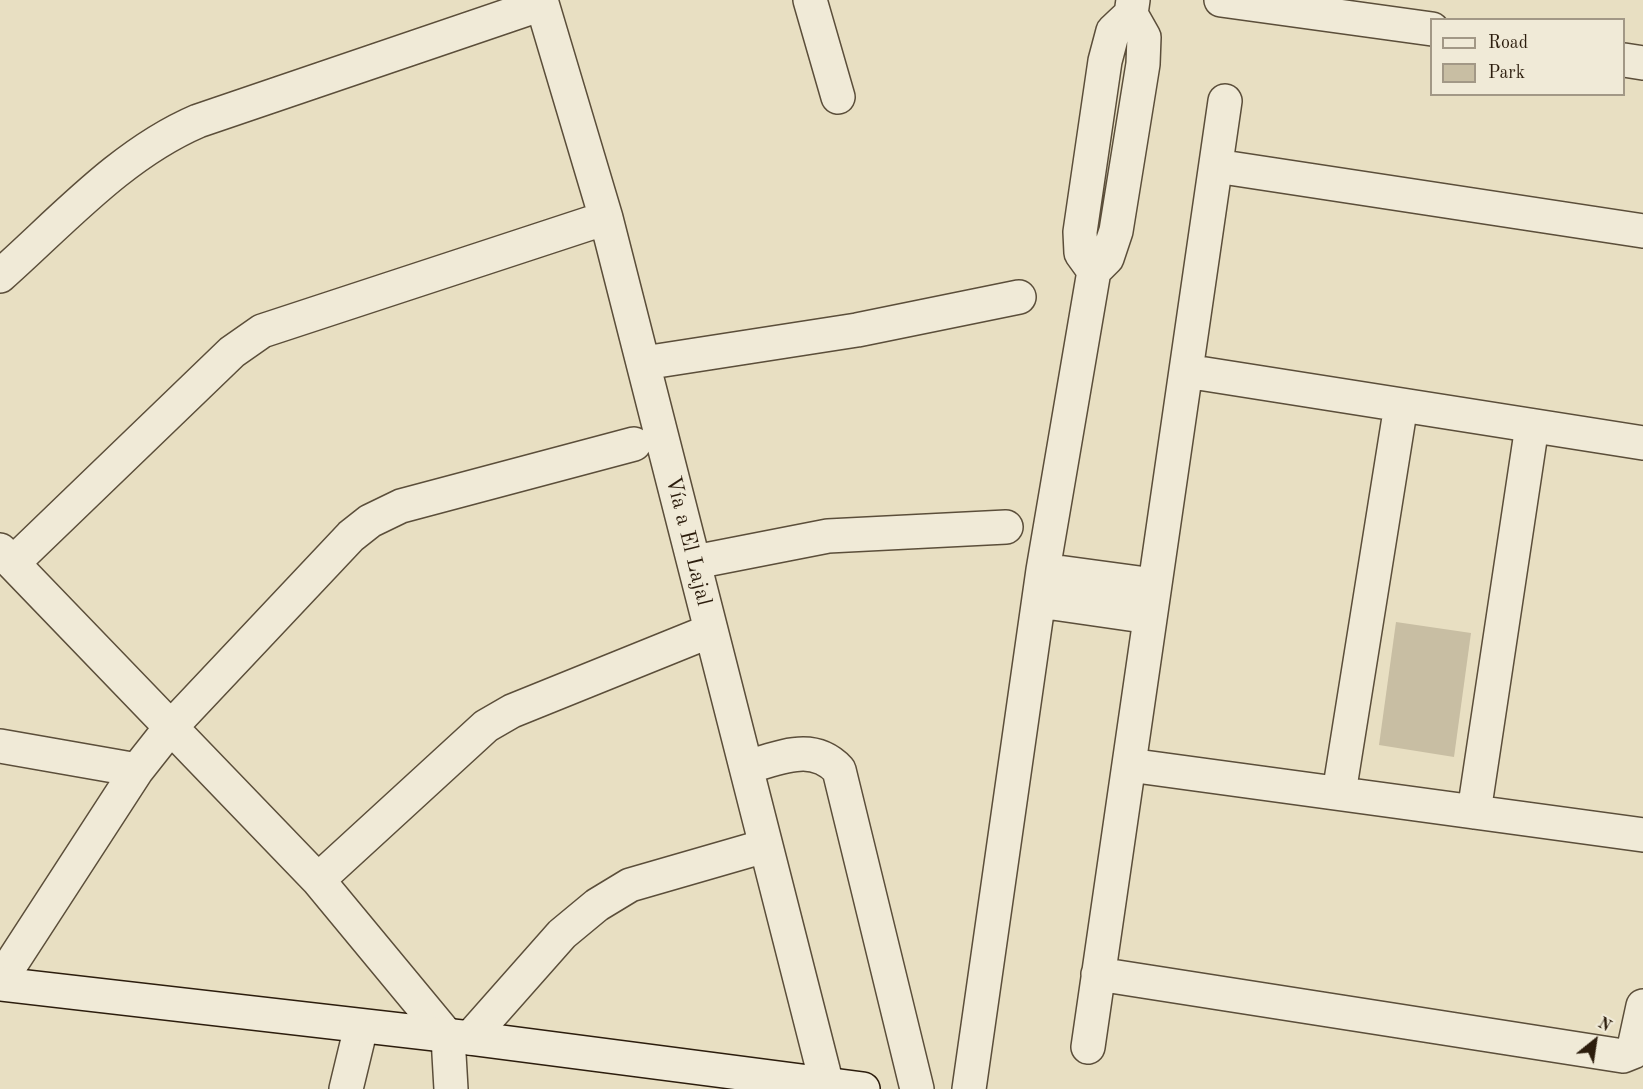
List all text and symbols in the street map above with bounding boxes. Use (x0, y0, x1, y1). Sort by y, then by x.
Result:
legend (1430, 18, 1625, 96)
text: Road (1488, 34, 1528, 52)
text: Park (1488, 64, 1525, 82)
street label: Vía a El Lajal (659, 473, 717, 609)
north arrow (1565, 1011, 1625, 1071)
text: N (1595, 1015, 1613, 1035)

